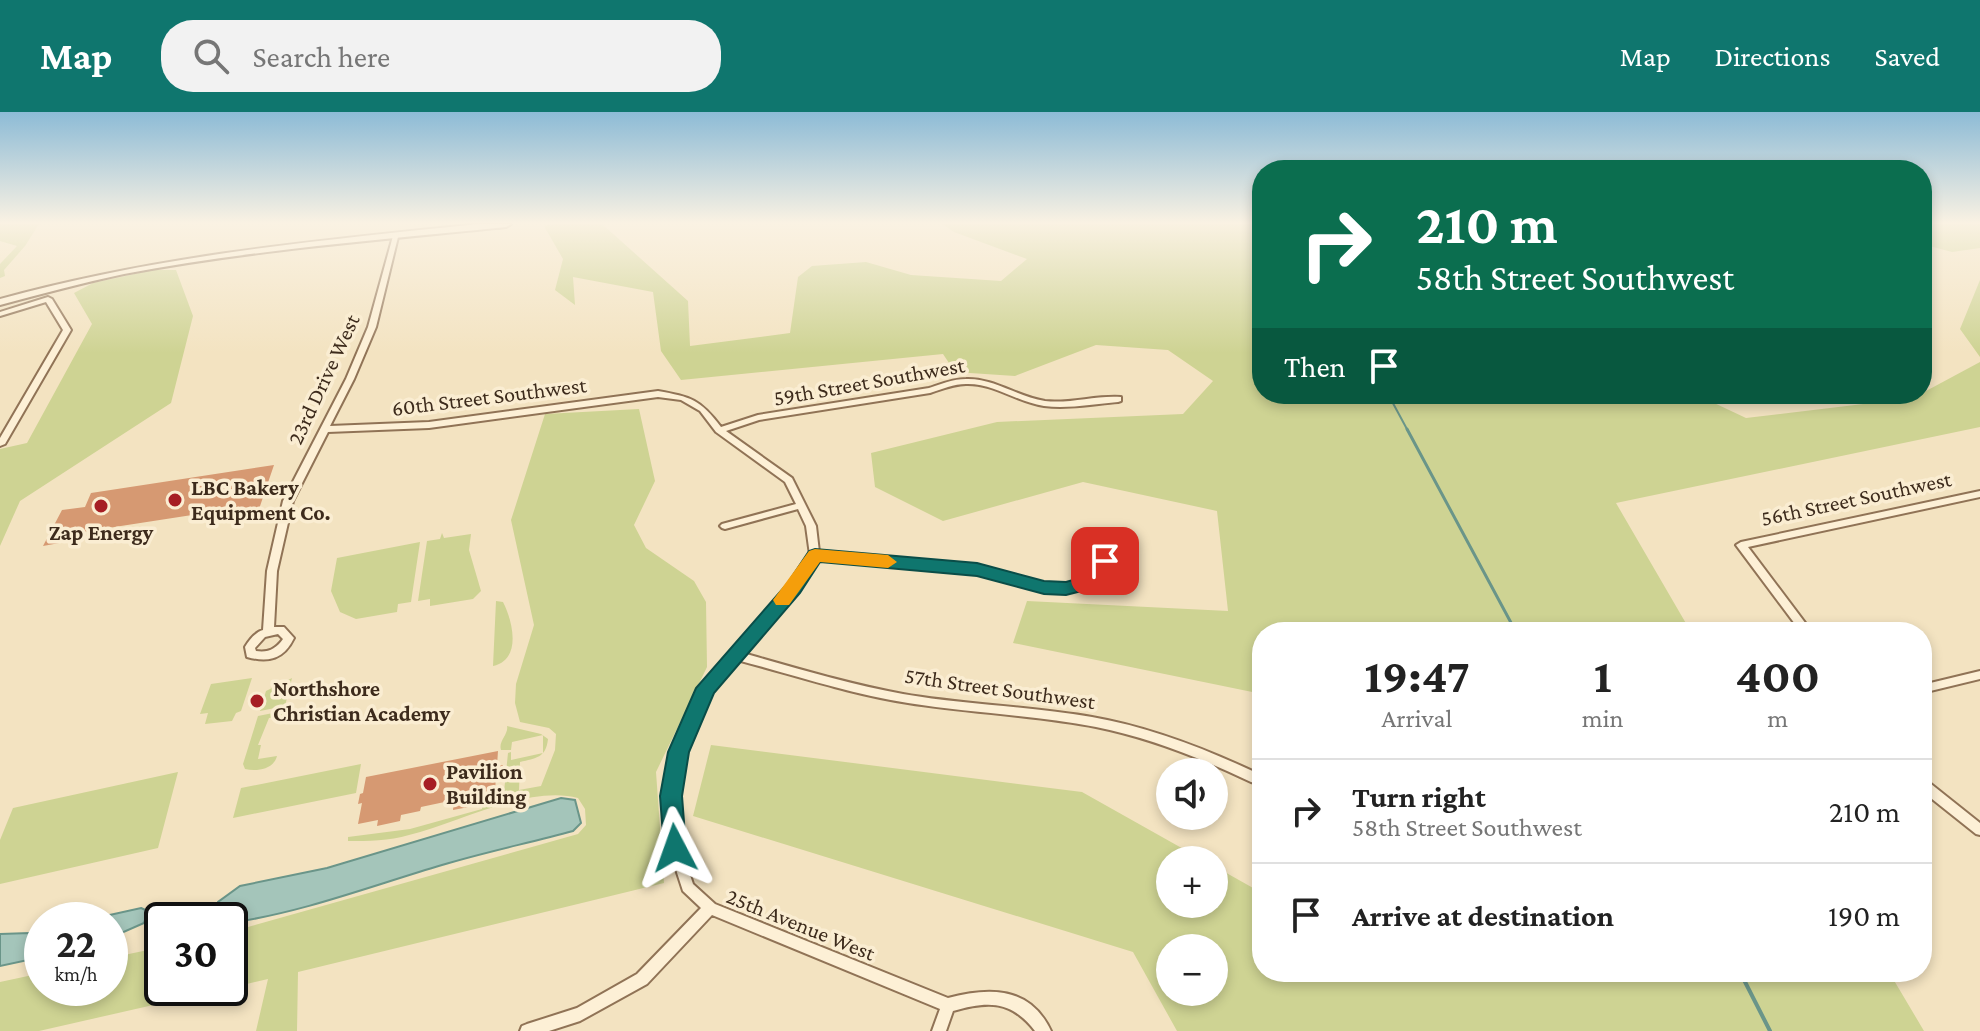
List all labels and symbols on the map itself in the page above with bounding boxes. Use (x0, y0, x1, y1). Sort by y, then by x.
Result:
street label: 23rd Drive West (282, 309, 365, 448)
street label: 59th Street Southwest (772, 352, 967, 411)
street label: 60th Street Southwest (390, 372, 589, 421)
street label: 56th Street Southwest (1759, 466, 1954, 531)
place label: LBC Bakery Equipment Co. (191, 475, 331, 525)
marker: LBC Bakery Equipment Co. (166, 491, 184, 509)
marker: Zap Energy (92, 497, 110, 515)
place label: Zap Energy (49, 520, 154, 545)
pin (1071, 527, 1139, 595)
street label: 57th Street Southwest (903, 663, 1098, 714)
place label: Northshore Christian Academy (273, 676, 450, 726)
marker: Northshore Christian Academy (248, 692, 266, 710)
place label: Pavilion Building (446, 759, 526, 809)
marker: Pavilion Building (421, 775, 439, 793)
position arrow (633, 806, 717, 890)
street label: 25th Avenue West (723, 883, 879, 966)
speed limit sign: 30 (144, 902, 248, 1006)

